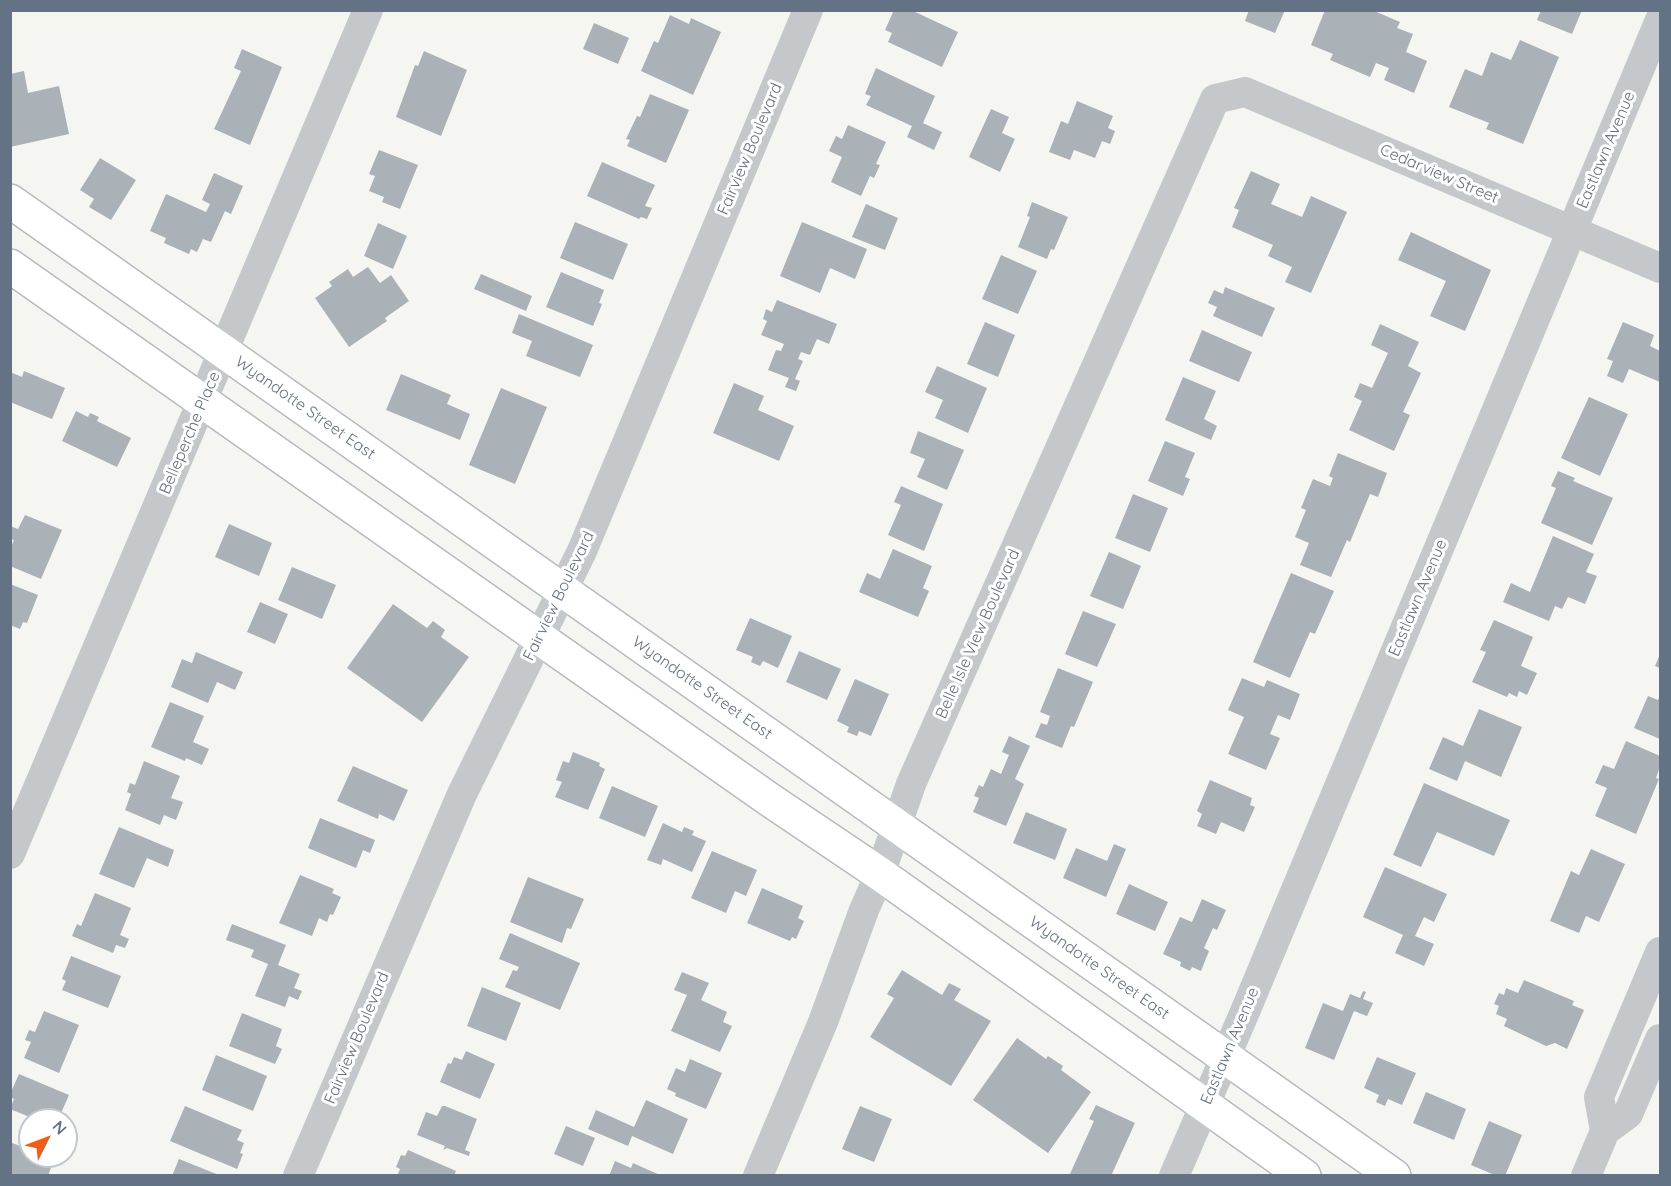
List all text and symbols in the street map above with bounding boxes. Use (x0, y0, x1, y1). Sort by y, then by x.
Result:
street label: Fairview Boulevard (714, 80, 786, 218)
street label: Eastlawn Avenue (1573, 89, 1639, 211)
street label: Cedarview Street (1377, 140, 1501, 208)
street label: Wyandotte Street East (231, 352, 379, 464)
street label: Belleperche Place (156, 369, 224, 497)
street label: Fairview Boulevard (519, 528, 599, 664)
street label: Eastlawn Avenue (1385, 537, 1451, 659)
street label: Belle Isle View Boulevard (932, 546, 1024, 722)
street label: Wyandotte Street East (628, 632, 776, 744)
street label: Wyandotte Street East (1025, 912, 1173, 1024)
street label: Fairview Boulevard (321, 969, 393, 1107)
street label: Eastlawn Avenue (1197, 985, 1263, 1107)
north arrow (18, 1108, 78, 1168)
text: N (49, 1116, 71, 1138)

